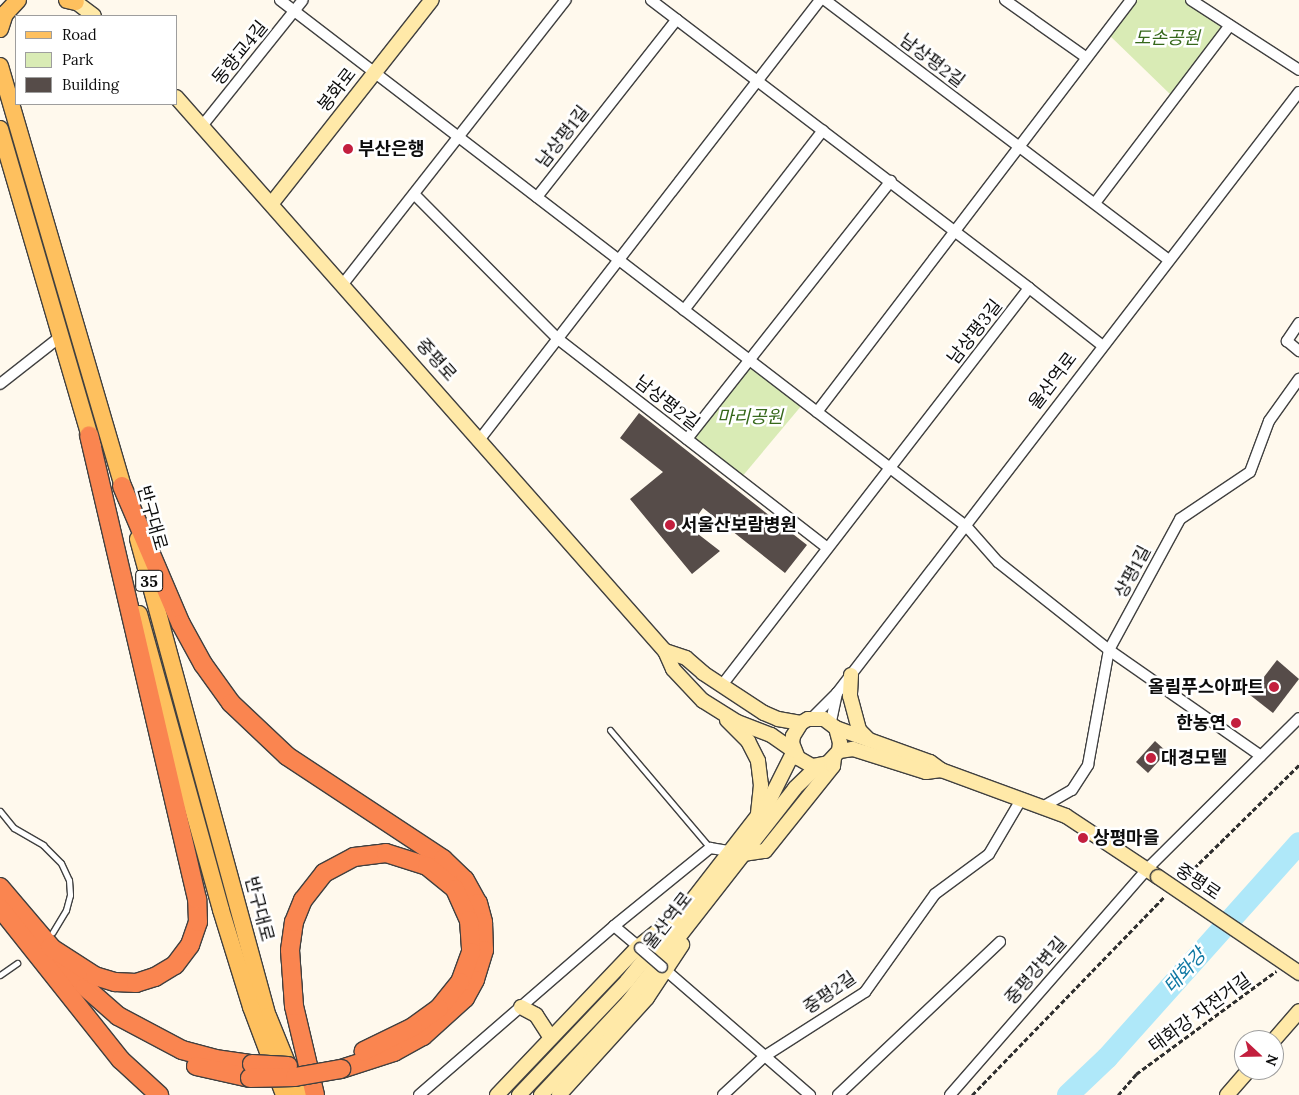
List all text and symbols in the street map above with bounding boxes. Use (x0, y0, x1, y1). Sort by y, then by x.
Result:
legend (15, 15, 178, 105)
street label: 동향교4길 (208, 17, 272, 89)
text: Road (62, 25, 97, 44)
park label: 도손공원 (1134, 27, 1200, 49)
street label: 남상평2길 (895, 30, 969, 92)
text: Park (62, 50, 93, 69)
street label: 봉화로 (313, 64, 361, 116)
text: Building (62, 75, 119, 94)
street label: 남상평1길 (532, 102, 594, 172)
place label: 부산은행 (358, 138, 424, 160)
marker: 부산은행 (342, 143, 354, 155)
street label: 남상평3길 (943, 295, 1007, 369)
street label: 중평로 (411, 334, 461, 386)
street label: 울산역로 (1024, 348, 1082, 414)
street label: 남상평2길 (630, 371, 704, 435)
park label: 마리공원 (717, 406, 783, 428)
street label: 반구대로 (132, 483, 172, 553)
place label: 서울산보람병원 (681, 514, 797, 536)
marker: 서울산보람병원 (663, 518, 677, 532)
street label: 상평1길 (1110, 542, 1156, 602)
road number: 35 (134, 568, 164, 594)
place label: 올림푸스아파트 (1148, 676, 1264, 698)
marker: 올림푸스아파트 (1268, 681, 1280, 693)
place label: 한농연 (1176, 712, 1226, 734)
marker: 한농연 (1230, 717, 1242, 729)
place label: 대경모텔 (1161, 747, 1227, 769)
marker: 대경모텔 (1145, 752, 1157, 764)
place label: 상평마을 (1093, 827, 1159, 849)
marker: 상평마을 (1077, 832, 1089, 844)
street label: 중평로 (1171, 859, 1225, 905)
street label: 반구대로 (240, 874, 278, 944)
street label: 울산역로 (639, 888, 697, 954)
street label: 중평강변길 (1001, 933, 1071, 1009)
water label: 태화강 (1159, 944, 1211, 998)
street label: 중평2길 (799, 967, 861, 1019)
street label: 태화강 자전거길 (1145, 969, 1255, 1057)
north arrow (1234, 1030, 1284, 1080)
text: N (1262, 1052, 1282, 1068)

